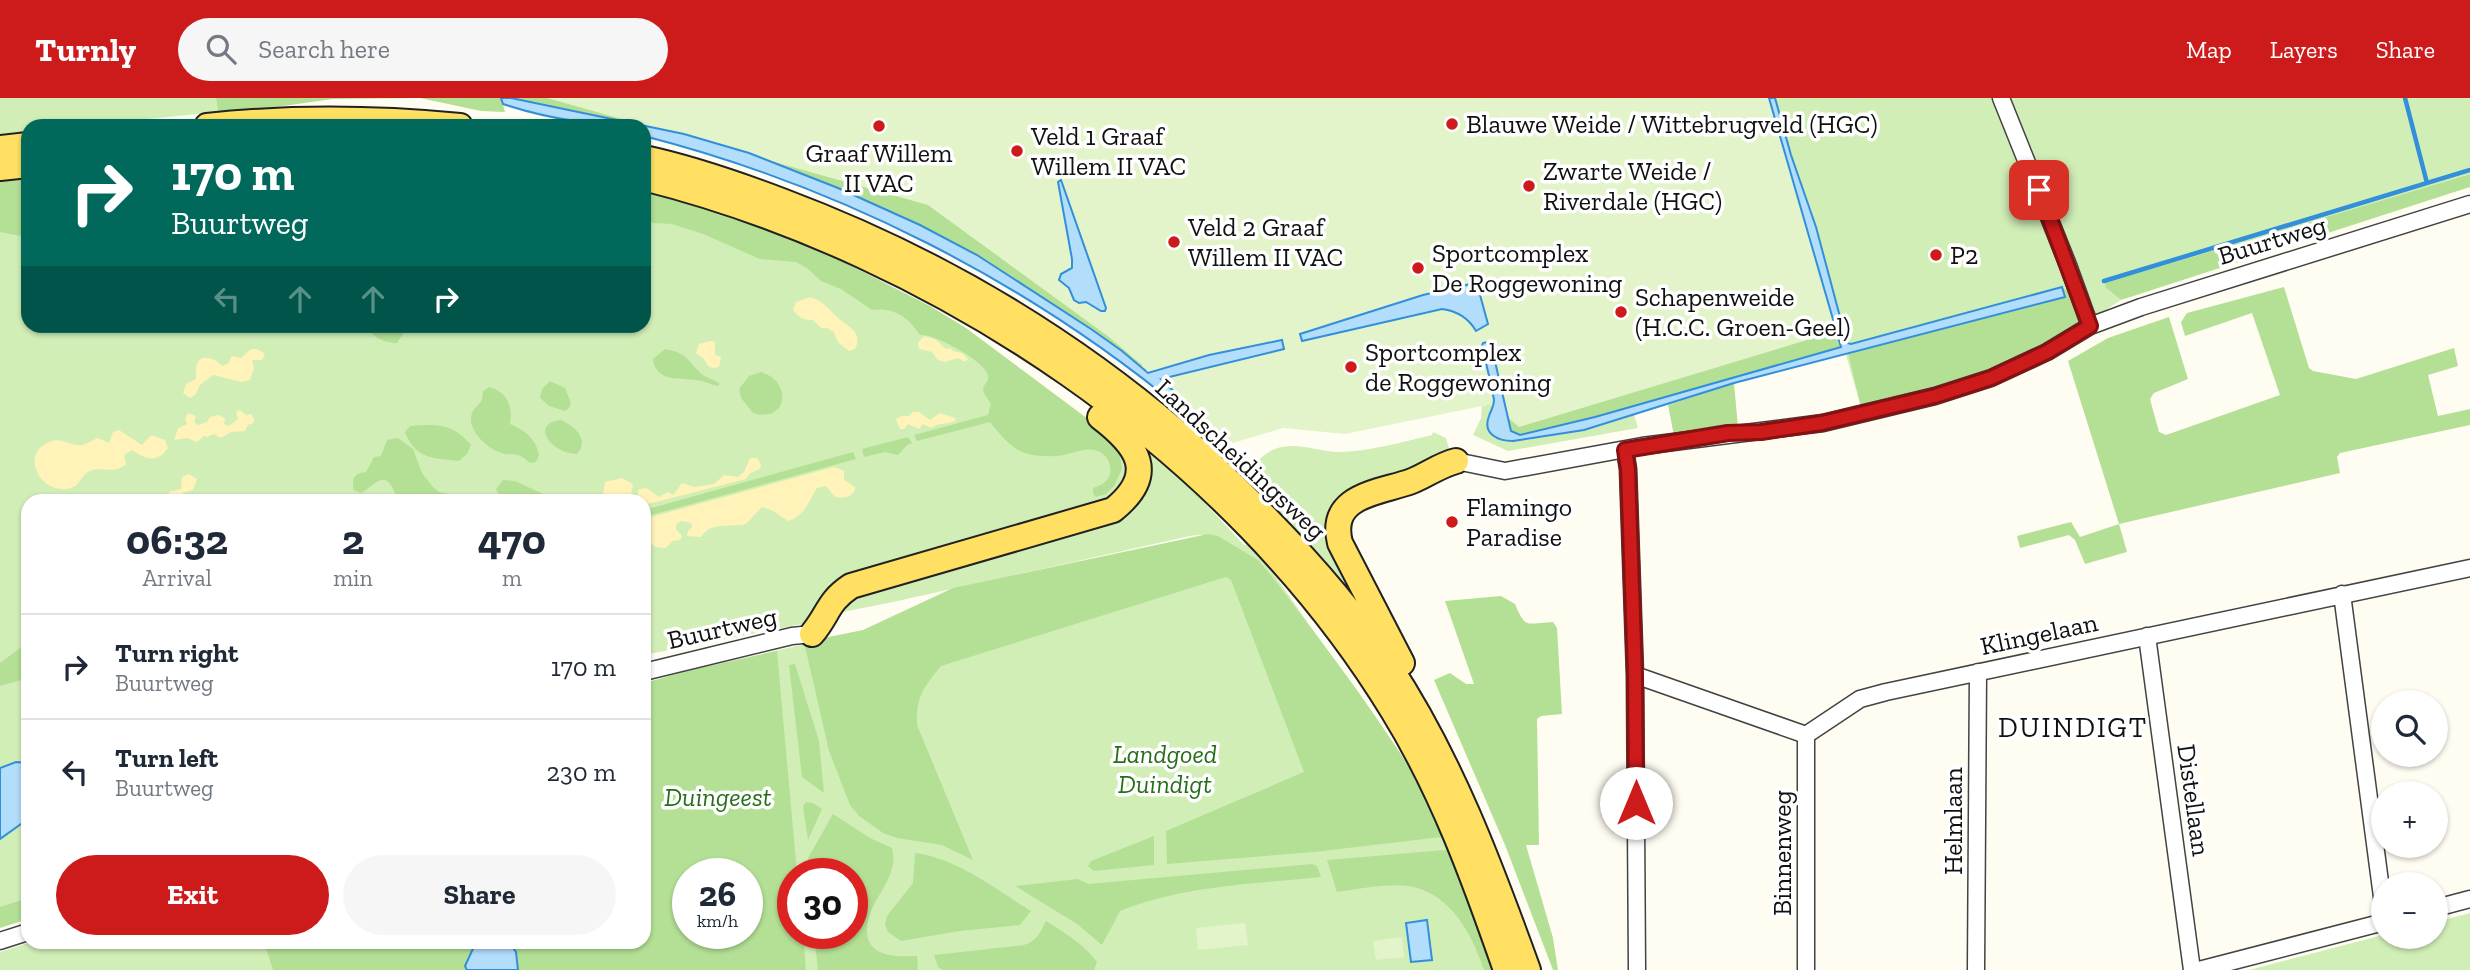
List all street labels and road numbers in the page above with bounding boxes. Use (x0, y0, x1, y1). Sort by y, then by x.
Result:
street label: Buurtweg (2214, 208, 2330, 272)
street label: Landscheidingsweg (1149, 372, 1333, 546)
street label: Buurtweg (664, 600, 780, 656)
street label: Klingelaan (1977, 606, 2101, 662)
street label: Distellaan (2170, 742, 2218, 858)
street label: Helmlaan (1937, 767, 1969, 875)
street label: Binnenweg (1766, 790, 1798, 916)

